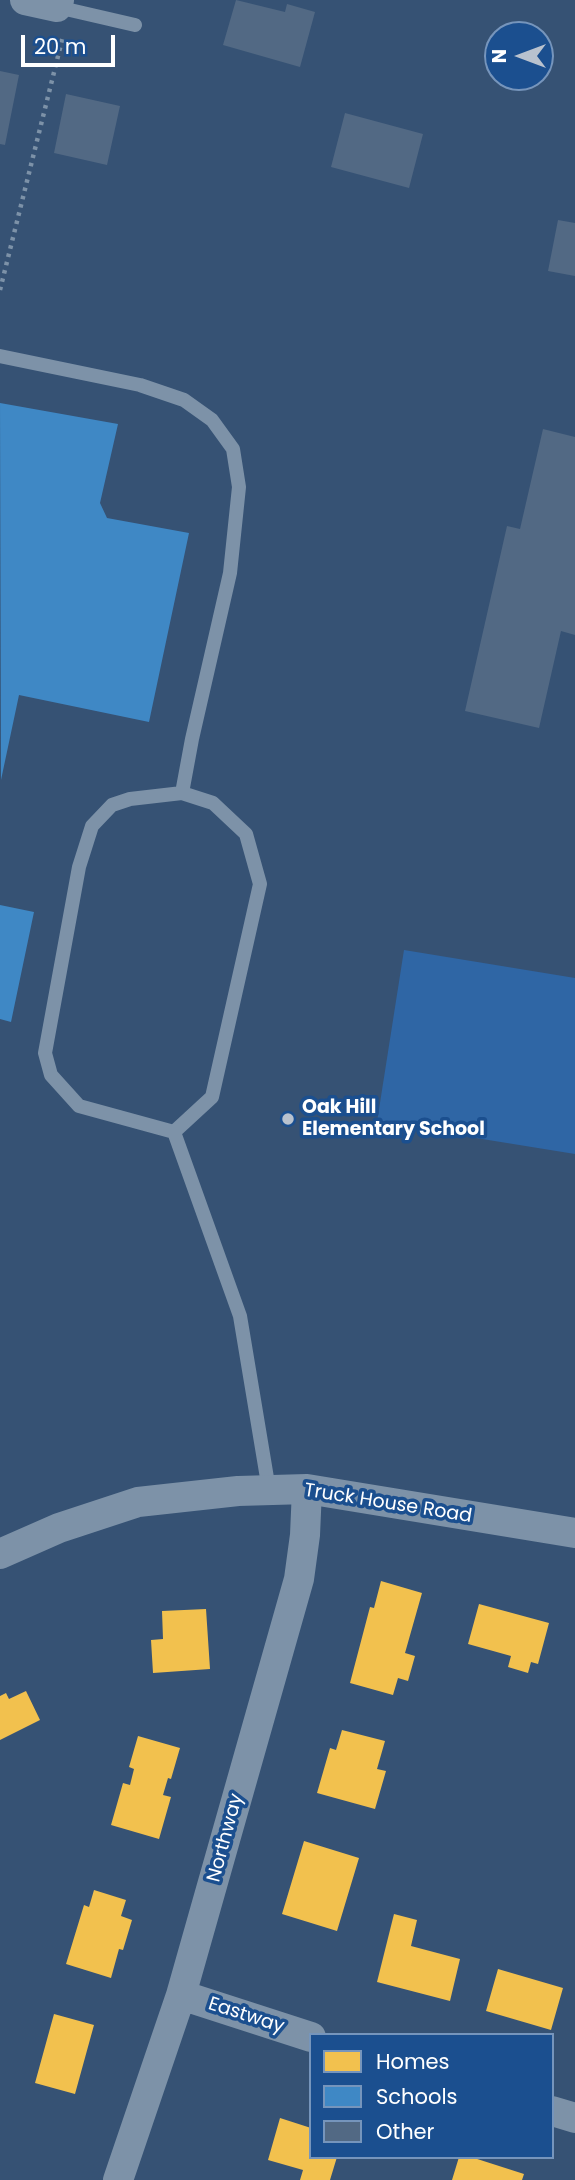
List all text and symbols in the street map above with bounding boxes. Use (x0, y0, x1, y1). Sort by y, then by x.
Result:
scale bar (24, 21, 119, 65)
north arrow (484, 21, 554, 91)
text: 20 m (34, 32, 87, 61)
text: N (486, 49, 513, 63)
place label: Oak Hill Elementary School (302, 1097, 485, 1141)
marker: Oak Hill Elementary School (280, 1111, 296, 1127)
street label: Truck House Road (302, 1479, 474, 1529)
street label: Northway (203, 1791, 249, 1885)
street label: Eastway (205, 1993, 287, 2039)
legend (309, 2033, 554, 2159)
text: Homes (376, 2047, 450, 2076)
text: Schools (376, 2082, 458, 2111)
text: Other (376, 2117, 434, 2146)

